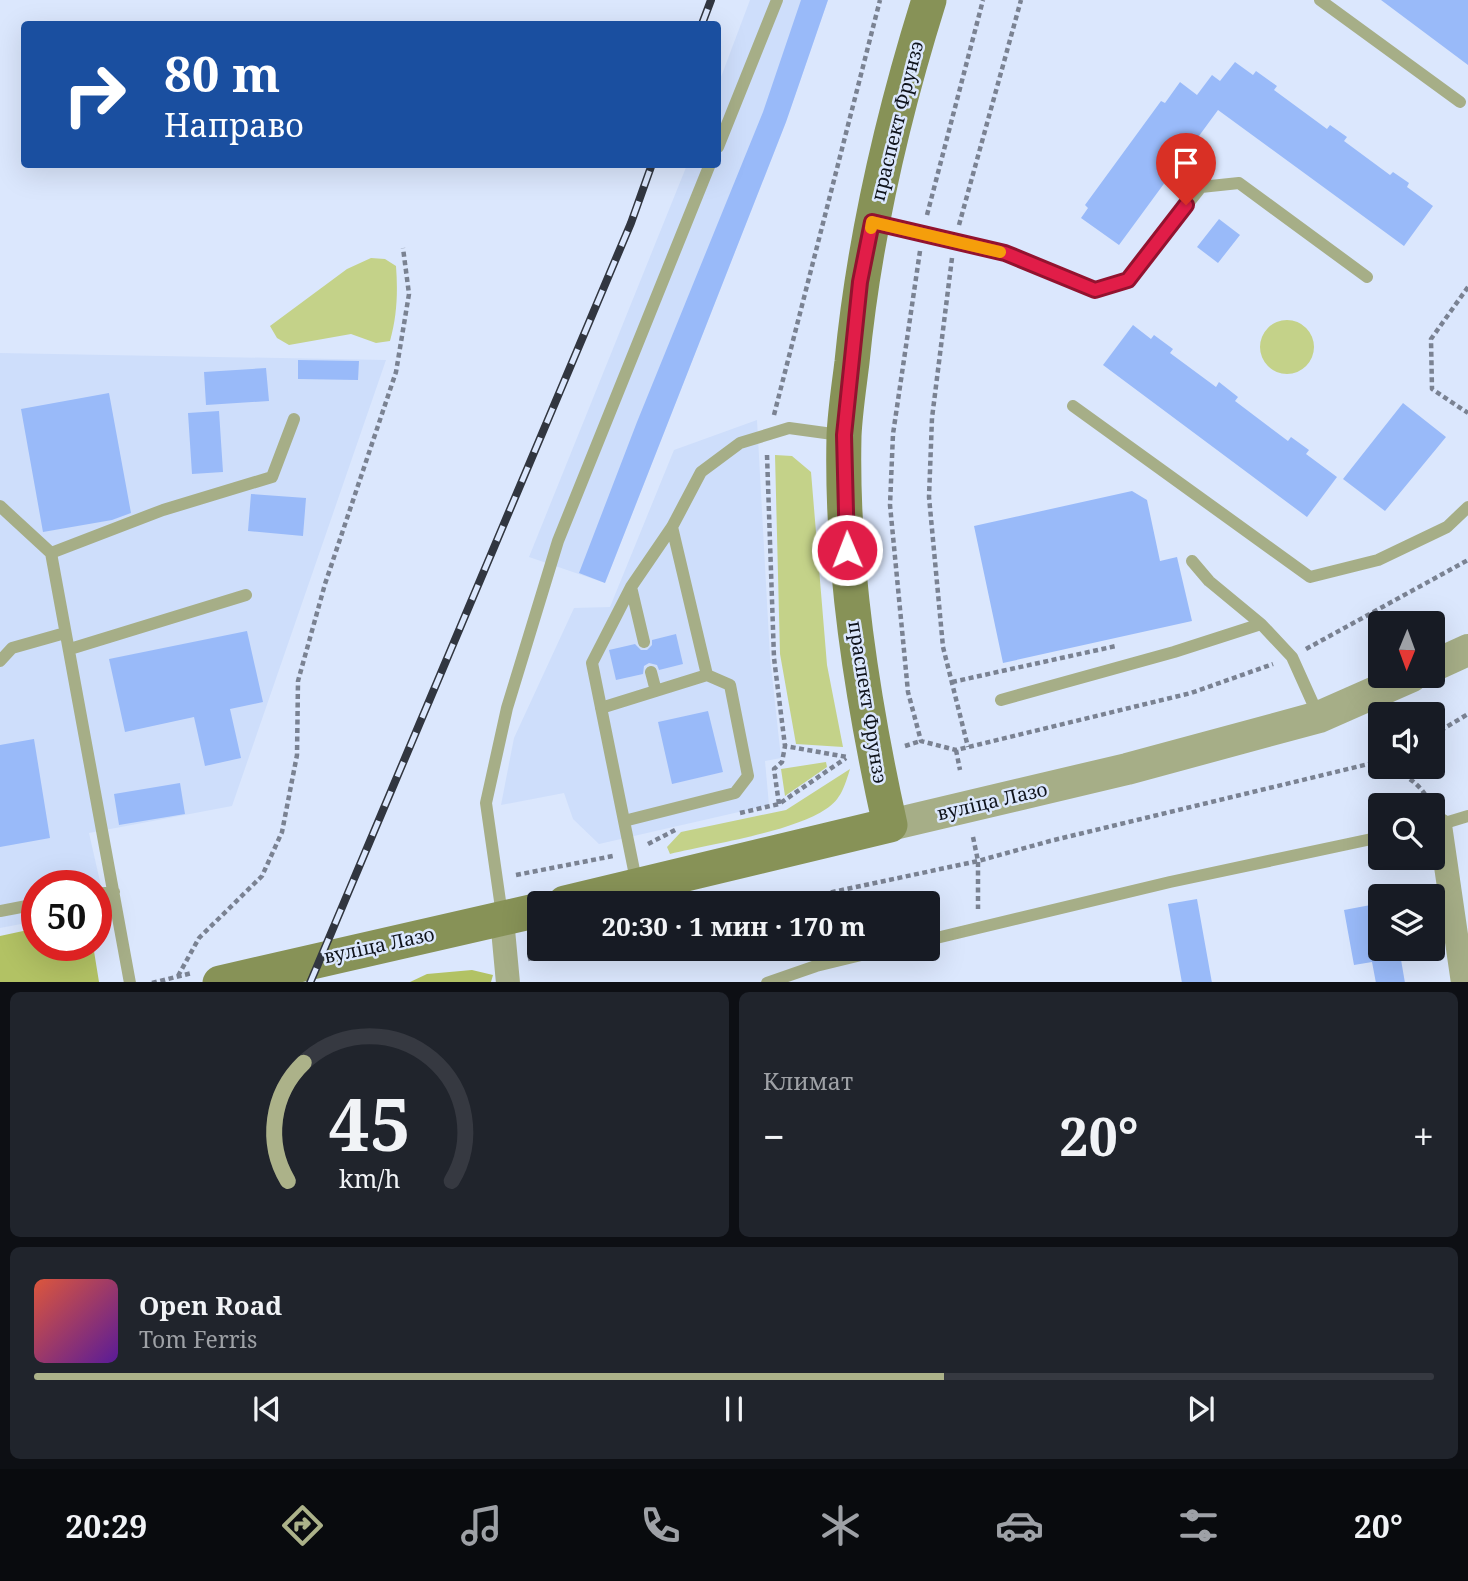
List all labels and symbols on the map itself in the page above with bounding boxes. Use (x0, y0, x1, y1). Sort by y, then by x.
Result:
street label: праспект Фрунзэ (865, 38, 929, 204)
pin (1156, 133, 1216, 205)
position arrow (810, 513, 884, 587)
north arrow (1368, 611, 1446, 688)
street label: праспект Фрунзэ (842, 619, 894, 785)
street label: вуліца Лазо (934, 776, 1050, 826)
speed limit sign: 50 (21, 870, 112, 961)
street label: вуліца Лазо (321, 921, 437, 969)

